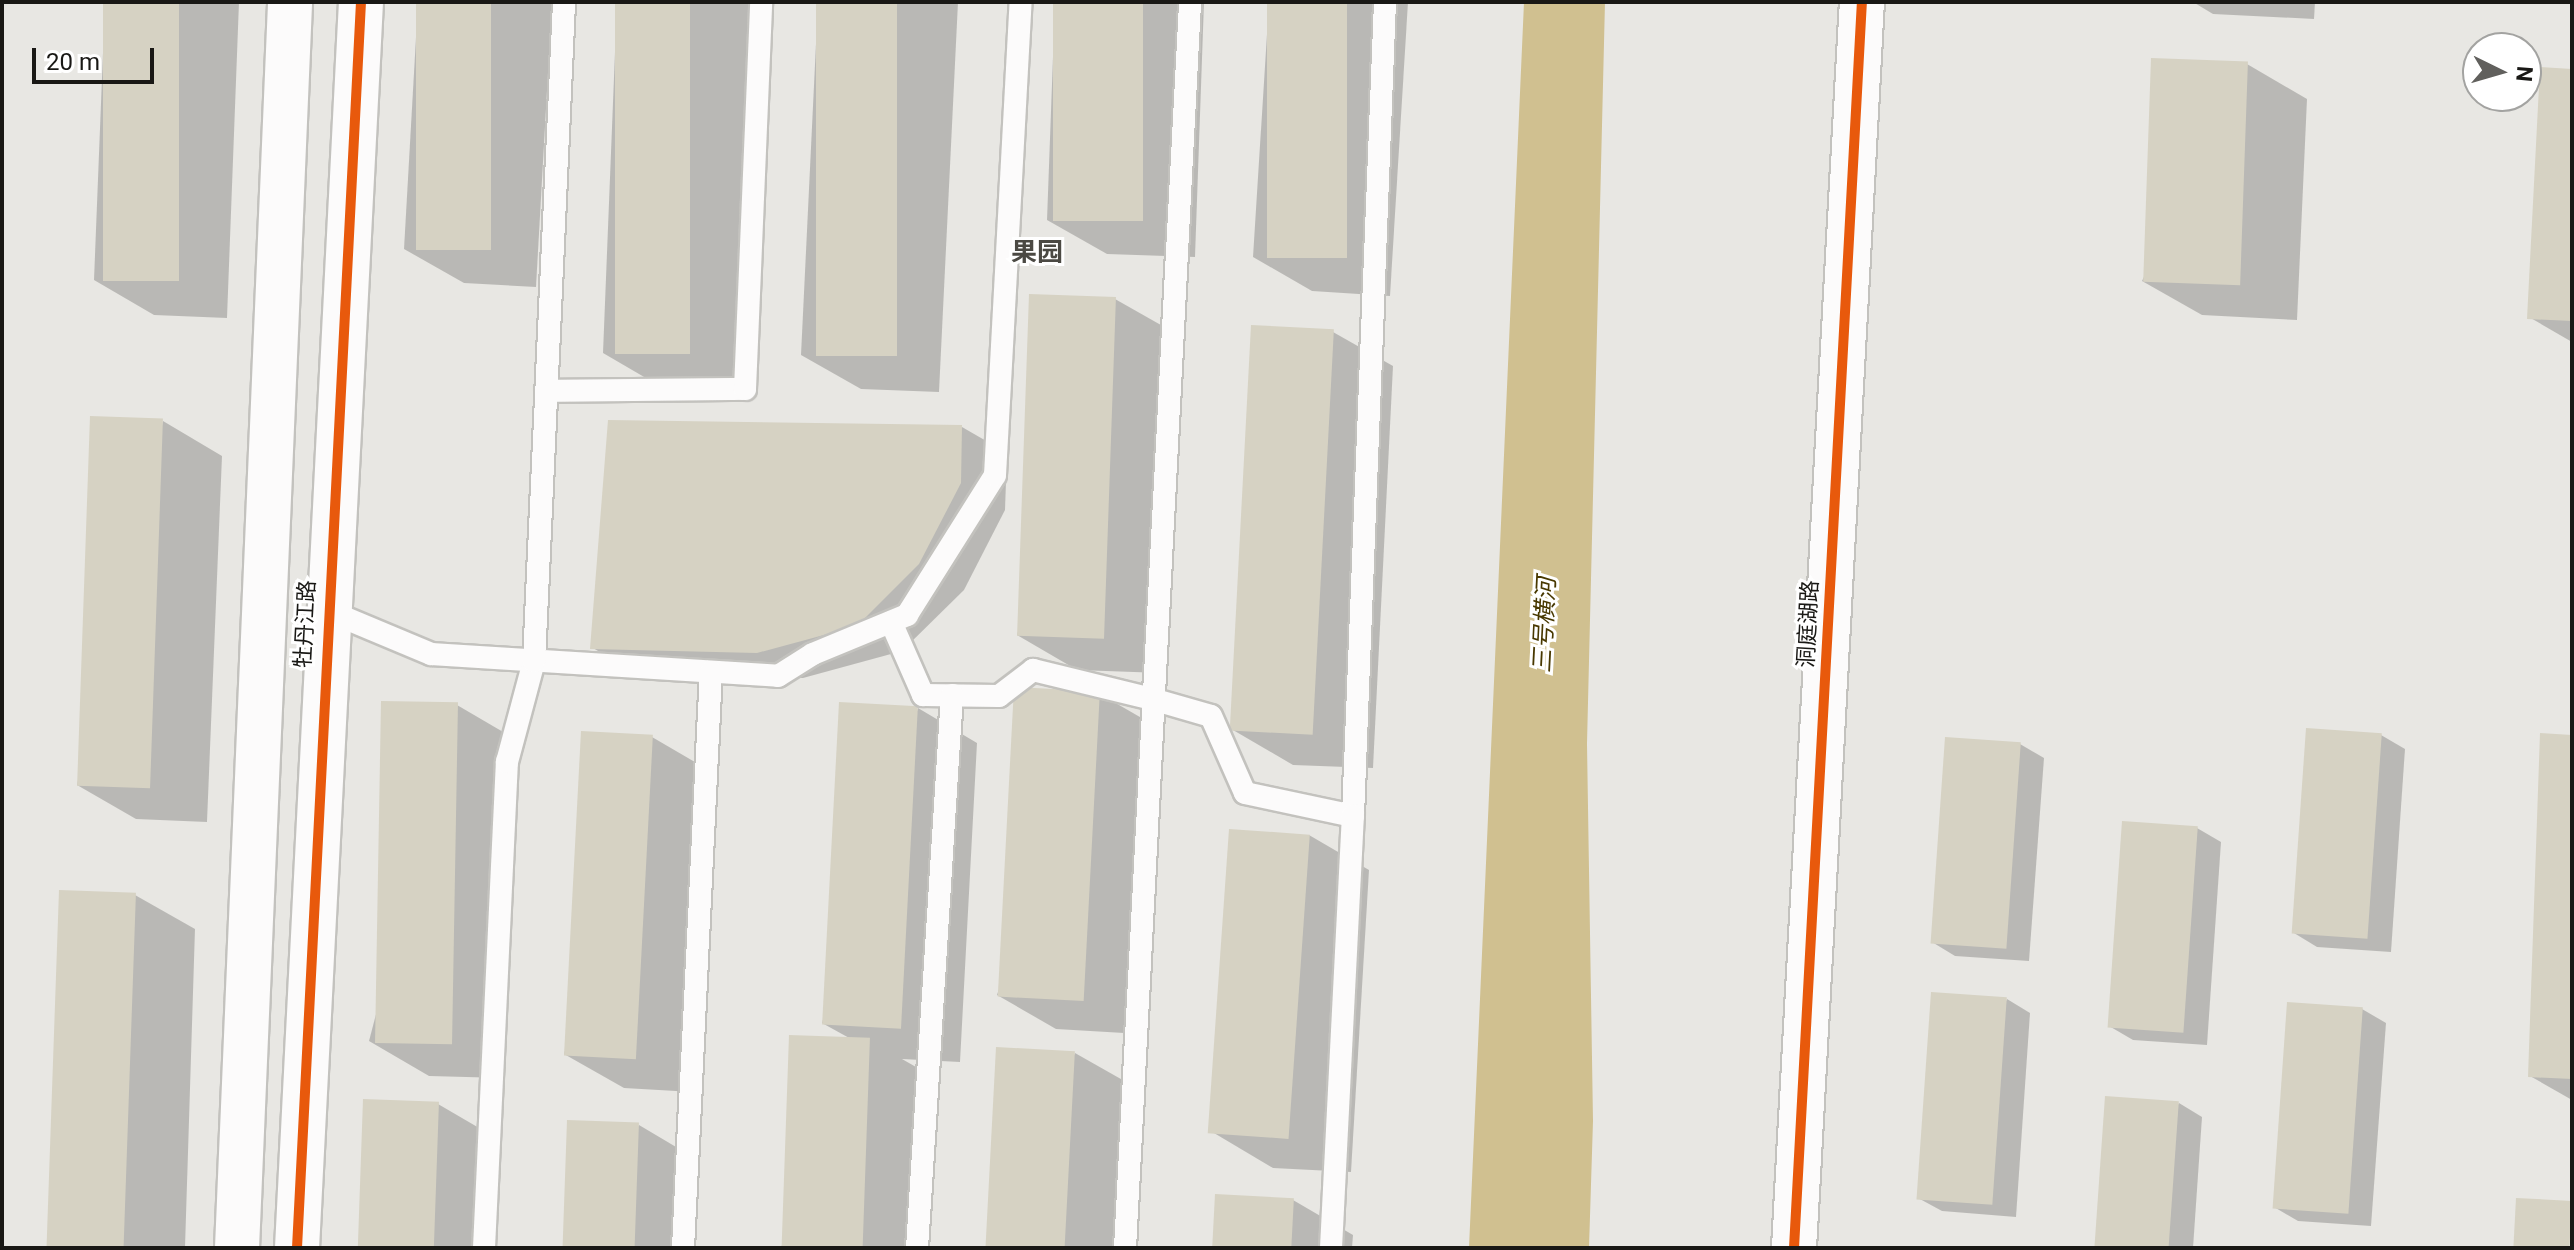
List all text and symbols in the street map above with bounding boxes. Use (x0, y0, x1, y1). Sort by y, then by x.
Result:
scale bar (36, 32, 158, 82)
north arrow (2462, 32, 2542, 112)
text: 20 m (46, 48, 100, 76)
text: N (2511, 65, 2538, 83)
district label: 果园 (1011, 237, 1063, 269)
water label: 三号横河 (1528, 576, 1562, 674)
street label: 牡丹江路 (290, 579, 320, 669)
street label: 洞庭湖路 (1793, 579, 1823, 669)

